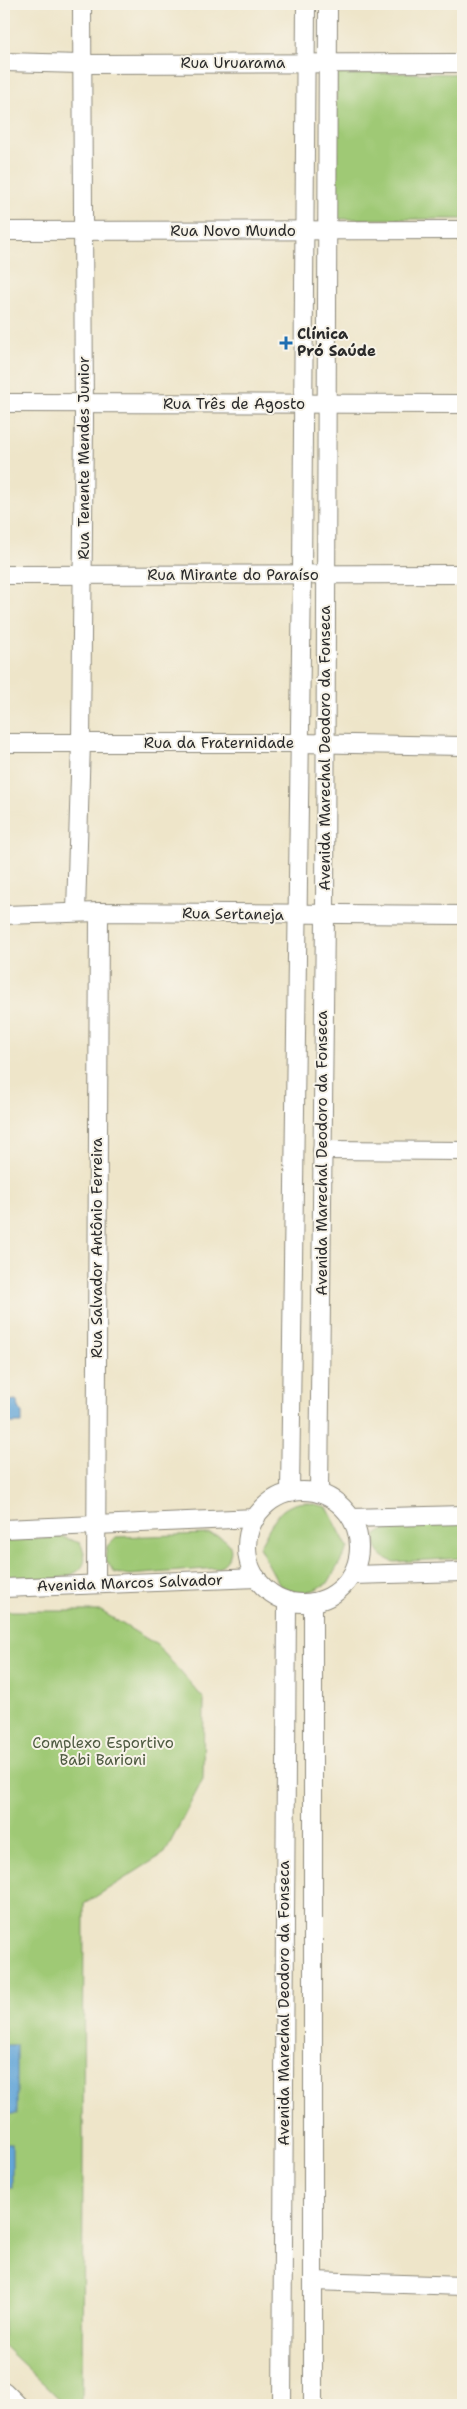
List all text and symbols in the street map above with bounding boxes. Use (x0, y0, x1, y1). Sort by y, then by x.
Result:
street label: Rua Uruarama (181, 53, 286, 73)
street label: Rua Novo Mundo (170, 221, 296, 241)
place label: Clínica Pró Saúde (297, 324, 376, 361)
marker: Clínica Pró Saúde (279, 336, 293, 350)
street label: Rua Tenente Mendes Junior (74, 356, 94, 560)
street label: Rua Três de Agosto (163, 394, 305, 414)
street label: Rua Mirante do Paraíso (147, 565, 319, 585)
street label: Avenida Marechal Deodoro da Fonseca (315, 605, 335, 891)
street label: Rua da Fraternidade (144, 733, 294, 753)
street label: Rua Sertaneja (182, 903, 285, 925)
street label: Avenida Marechal Deodoro da Fonseca (312, 1010, 332, 1296)
street label: Rua Salvador Antônio Ferreira (87, 1137, 107, 1358)
street label: Avenida Marcos Salvador (37, 1570, 223, 1596)
park label: Complexo Esportivo Babi Barioni (32, 1733, 174, 1770)
street label: Avenida Marechal Deodoro da Fonseca (274, 1860, 294, 2146)

